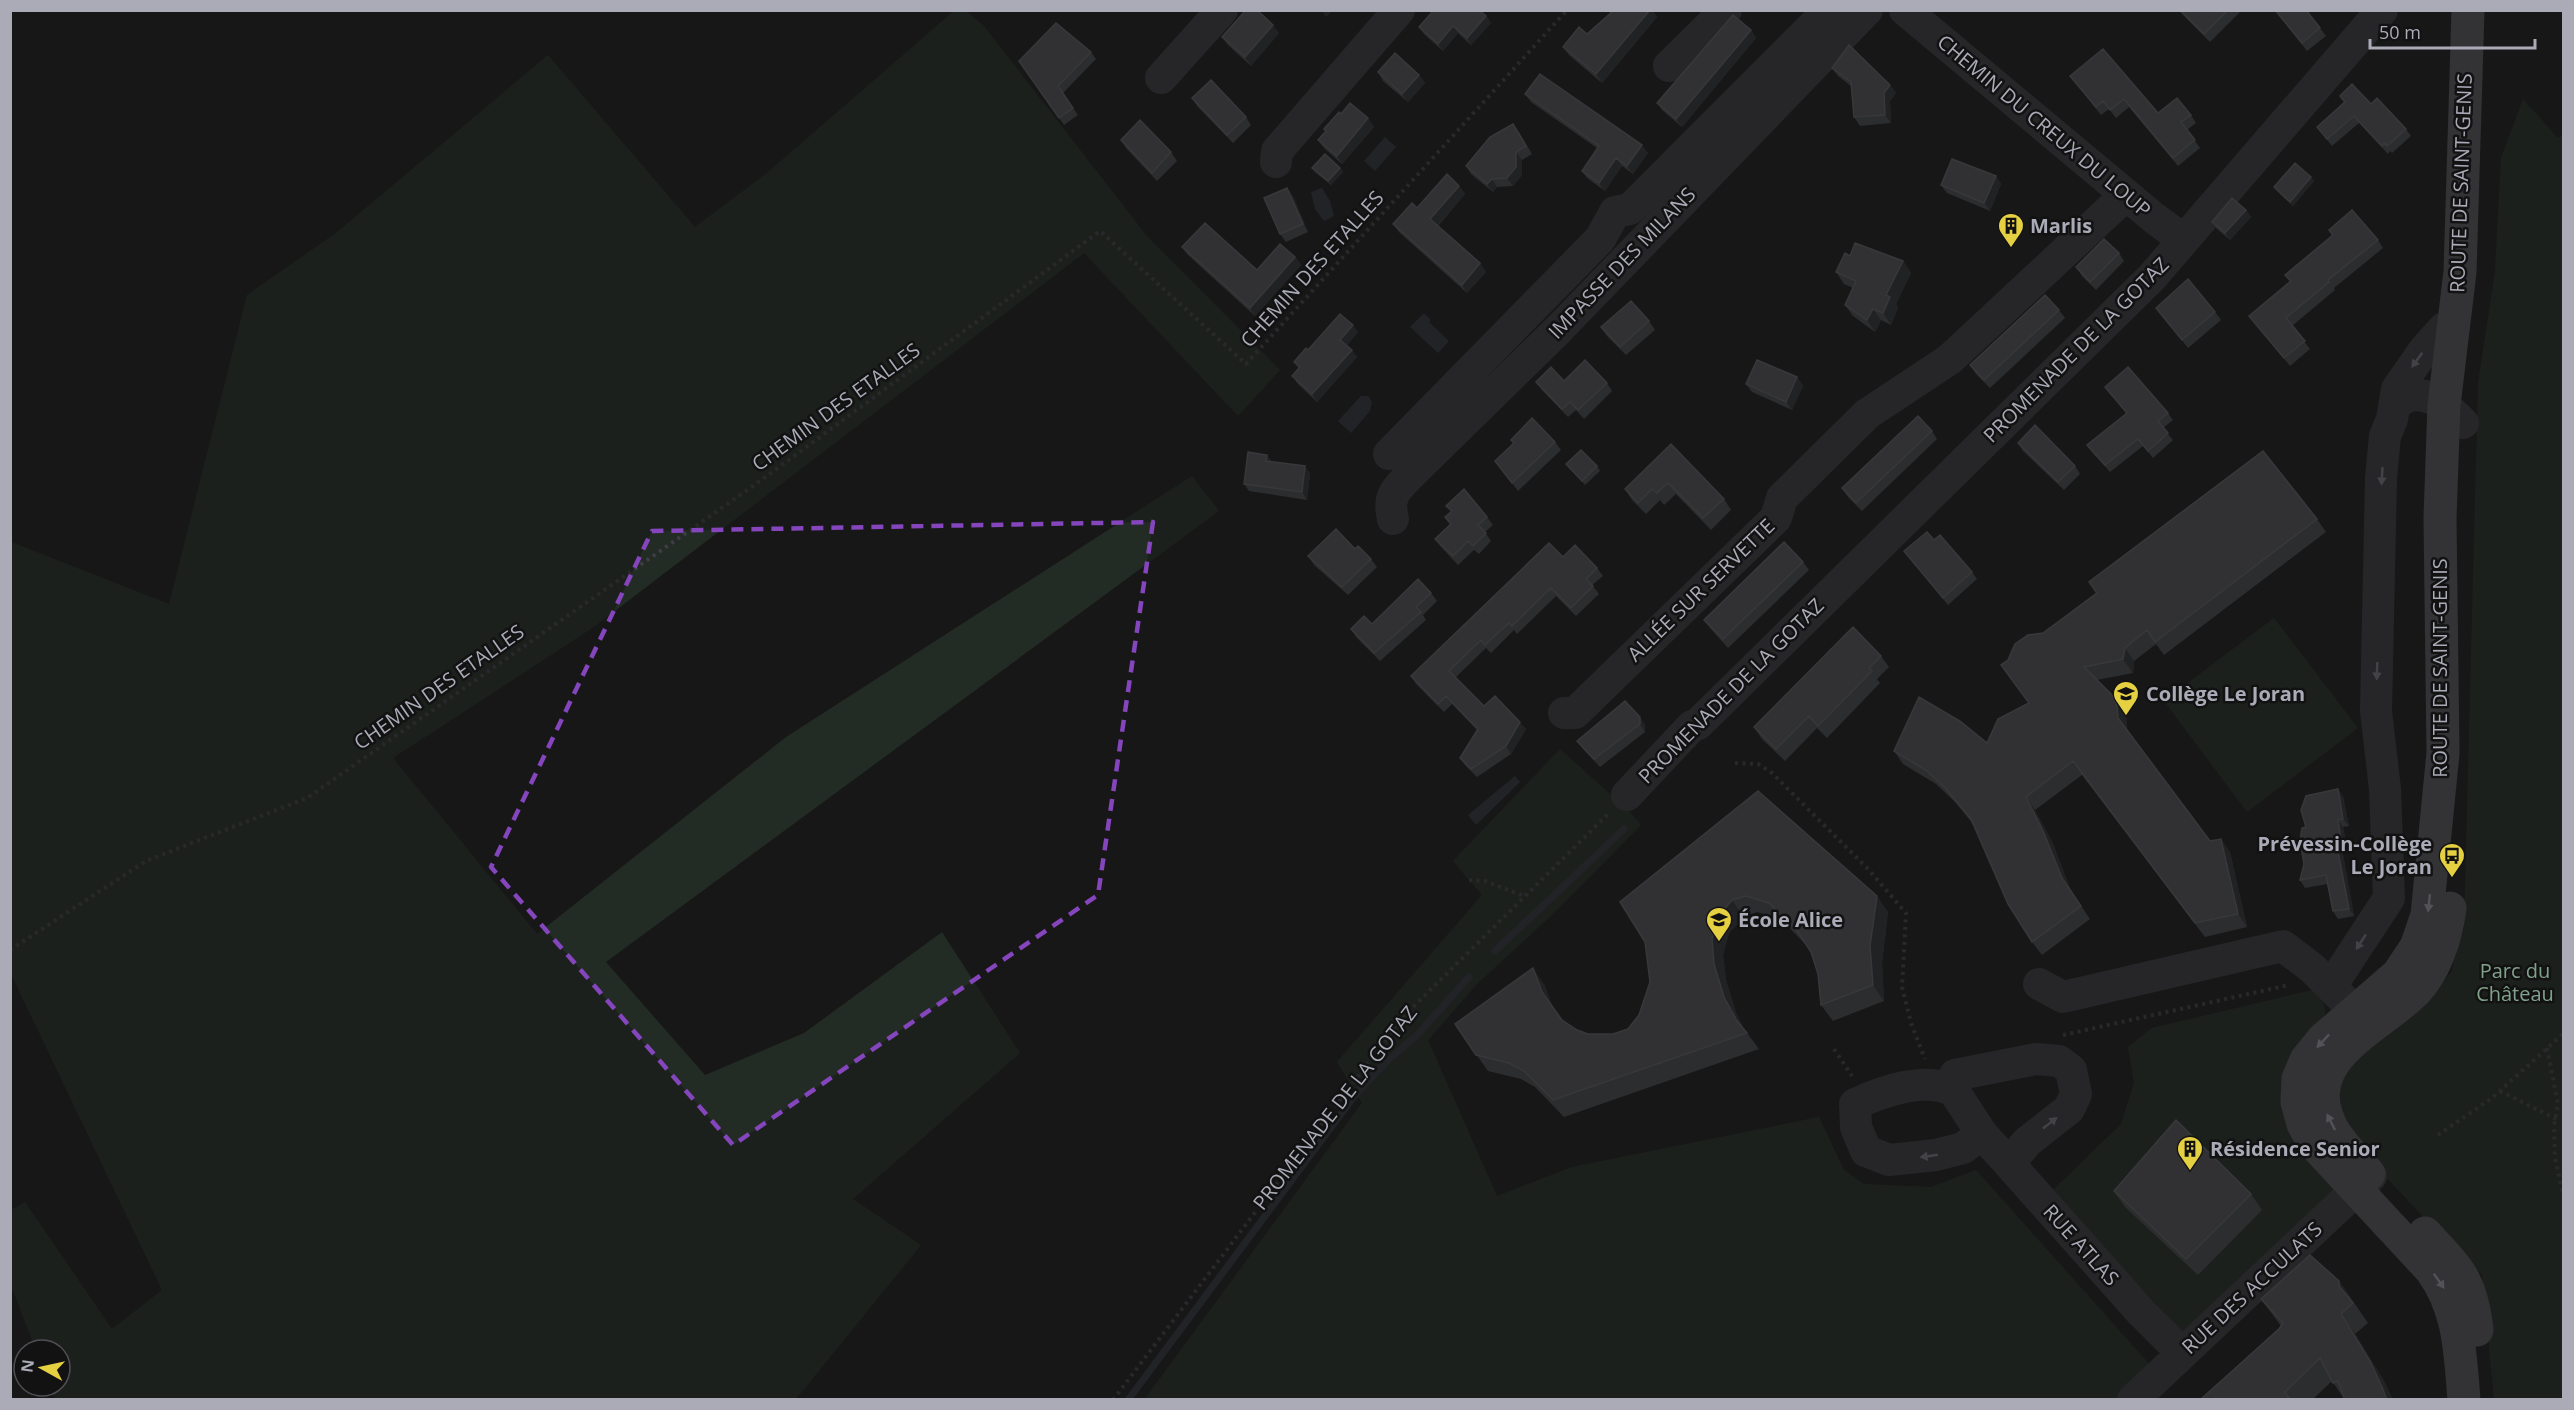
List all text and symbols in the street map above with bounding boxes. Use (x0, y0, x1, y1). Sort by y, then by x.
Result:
scale bar (2370, 12, 2535, 50)
text: 50 m (2379, 20, 2421, 44)
street label: CHEMIN DU CREUX DU LOUP (1932, 28, 2157, 223)
street label: ROUTE DE SAINT-GENIS (2443, 73, 2478, 293)
street label: IMPASSE DES MILANS (1542, 181, 1701, 344)
street label: CHEMIN DES ETALLES (1234, 185, 1389, 353)
building icon: Marlis (1996, 211, 2026, 249)
place label: Marlis (2030, 212, 2092, 239)
street label: PROMENADE DE LA GOTAZ (1977, 251, 2174, 448)
street label: CHEMIN DES ETALLES (746, 336, 925, 477)
one-way arrow (2411, 353, 2423, 368)
one-way arrow (2377, 467, 2386, 486)
street label: ALLÉE SUR SERVETTE (1621, 512, 1780, 667)
street label: ROUTE DE SAINT-GENIS (2426, 558, 2453, 778)
street label: PROMENADE DE LA GOTAZ (1632, 592, 1829, 789)
street label: CHEMIN DES ETALLES (348, 618, 529, 756)
one-way arrow (2373, 662, 2382, 681)
school or university icon: Collège Le Joran (2111, 679, 2141, 717)
place label: Collège Le Joran (2146, 680, 2305, 707)
place label: Prévessin-Collège Le Joran (2258, 830, 2432, 880)
bus stop icon: Prévessin-Collège Le Joran (2437, 841, 2467, 879)
one-way arrow (2424, 893, 2433, 912)
school or university icon: École Alice (1704, 905, 1734, 943)
place label: École Alice (1738, 906, 1843, 933)
one-way arrow (2356, 934, 2367, 950)
park label: Parc du Château (2476, 957, 2554, 1007)
street label: PROMENADE DE LA GOTAZ (1246, 1000, 1423, 1215)
one-way arrow (2316, 1033, 2330, 1047)
one-way arrow (2326, 1114, 2335, 1131)
one-way arrow (2043, 1118, 2058, 1130)
building icon: Résidence Senior (2175, 1134, 2205, 1172)
place label: Résidence Senior (2210, 1135, 2380, 1162)
one-way arrow (1919, 1151, 1938, 1160)
street label: RUE ATLAS (2038, 1198, 2125, 1291)
street label: RUE DES ACCULATS (2176, 1216, 2328, 1360)
one-way arrow (2433, 1272, 2445, 1288)
north arrow (12, 1338, 72, 1398)
text: N (15, 1358, 39, 1374)

